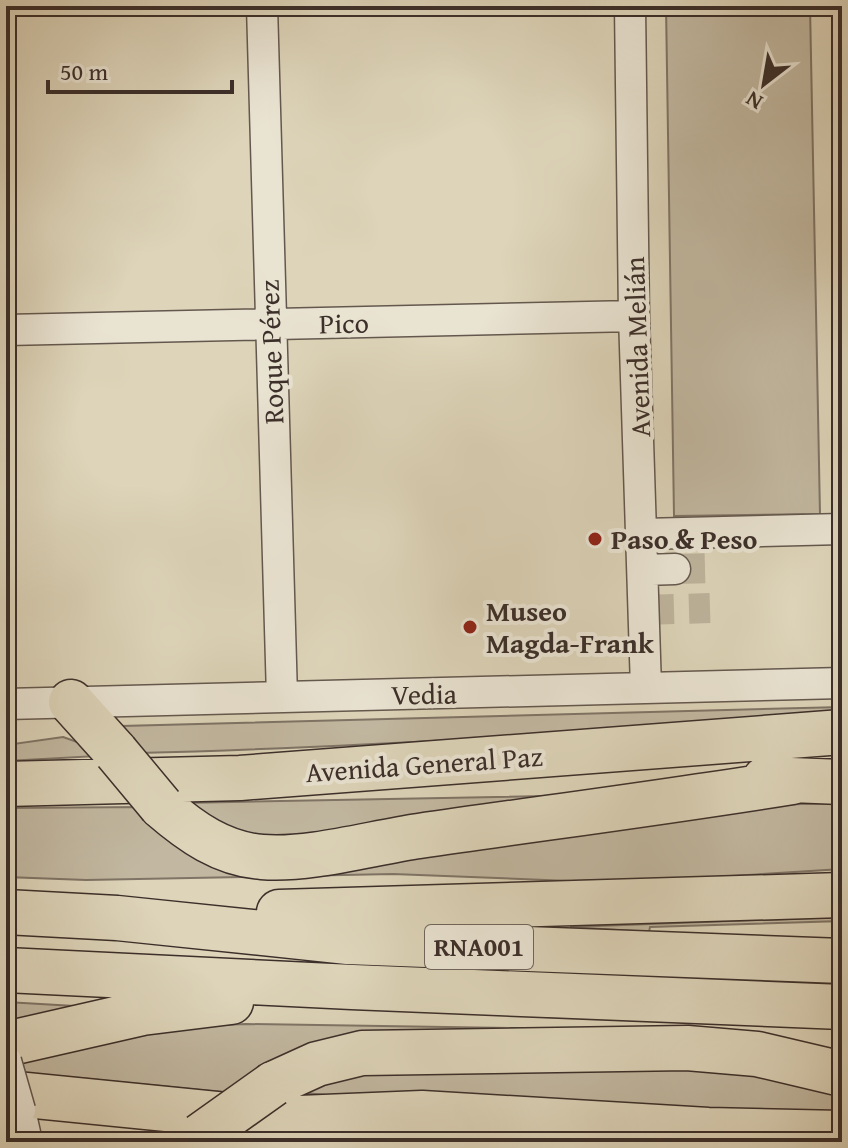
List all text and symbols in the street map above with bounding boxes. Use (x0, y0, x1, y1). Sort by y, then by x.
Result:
scale bar (48, 44, 232, 94)
north arrow (724, 44, 804, 124)
text: 50 m (60, 54, 108, 89)
text: N (739, 83, 768, 119)
street label: Avenida Melián (613, 256, 660, 438)
street label: Roque Pérez (247, 279, 294, 425)
street label: Pico (319, 302, 369, 343)
place label: Paso & Peso (611, 518, 758, 559)
marker: Paso & Peso (586, 530, 604, 548)
place label: Museo Magda-Frank (486, 590, 655, 663)
marker: Museo Magda-Frank (461, 618, 479, 636)
street label: Vedia (391, 672, 458, 715)
street label: Avenida General Paz (304, 735, 544, 792)
road number: RNA001 (425, 925, 533, 969)

